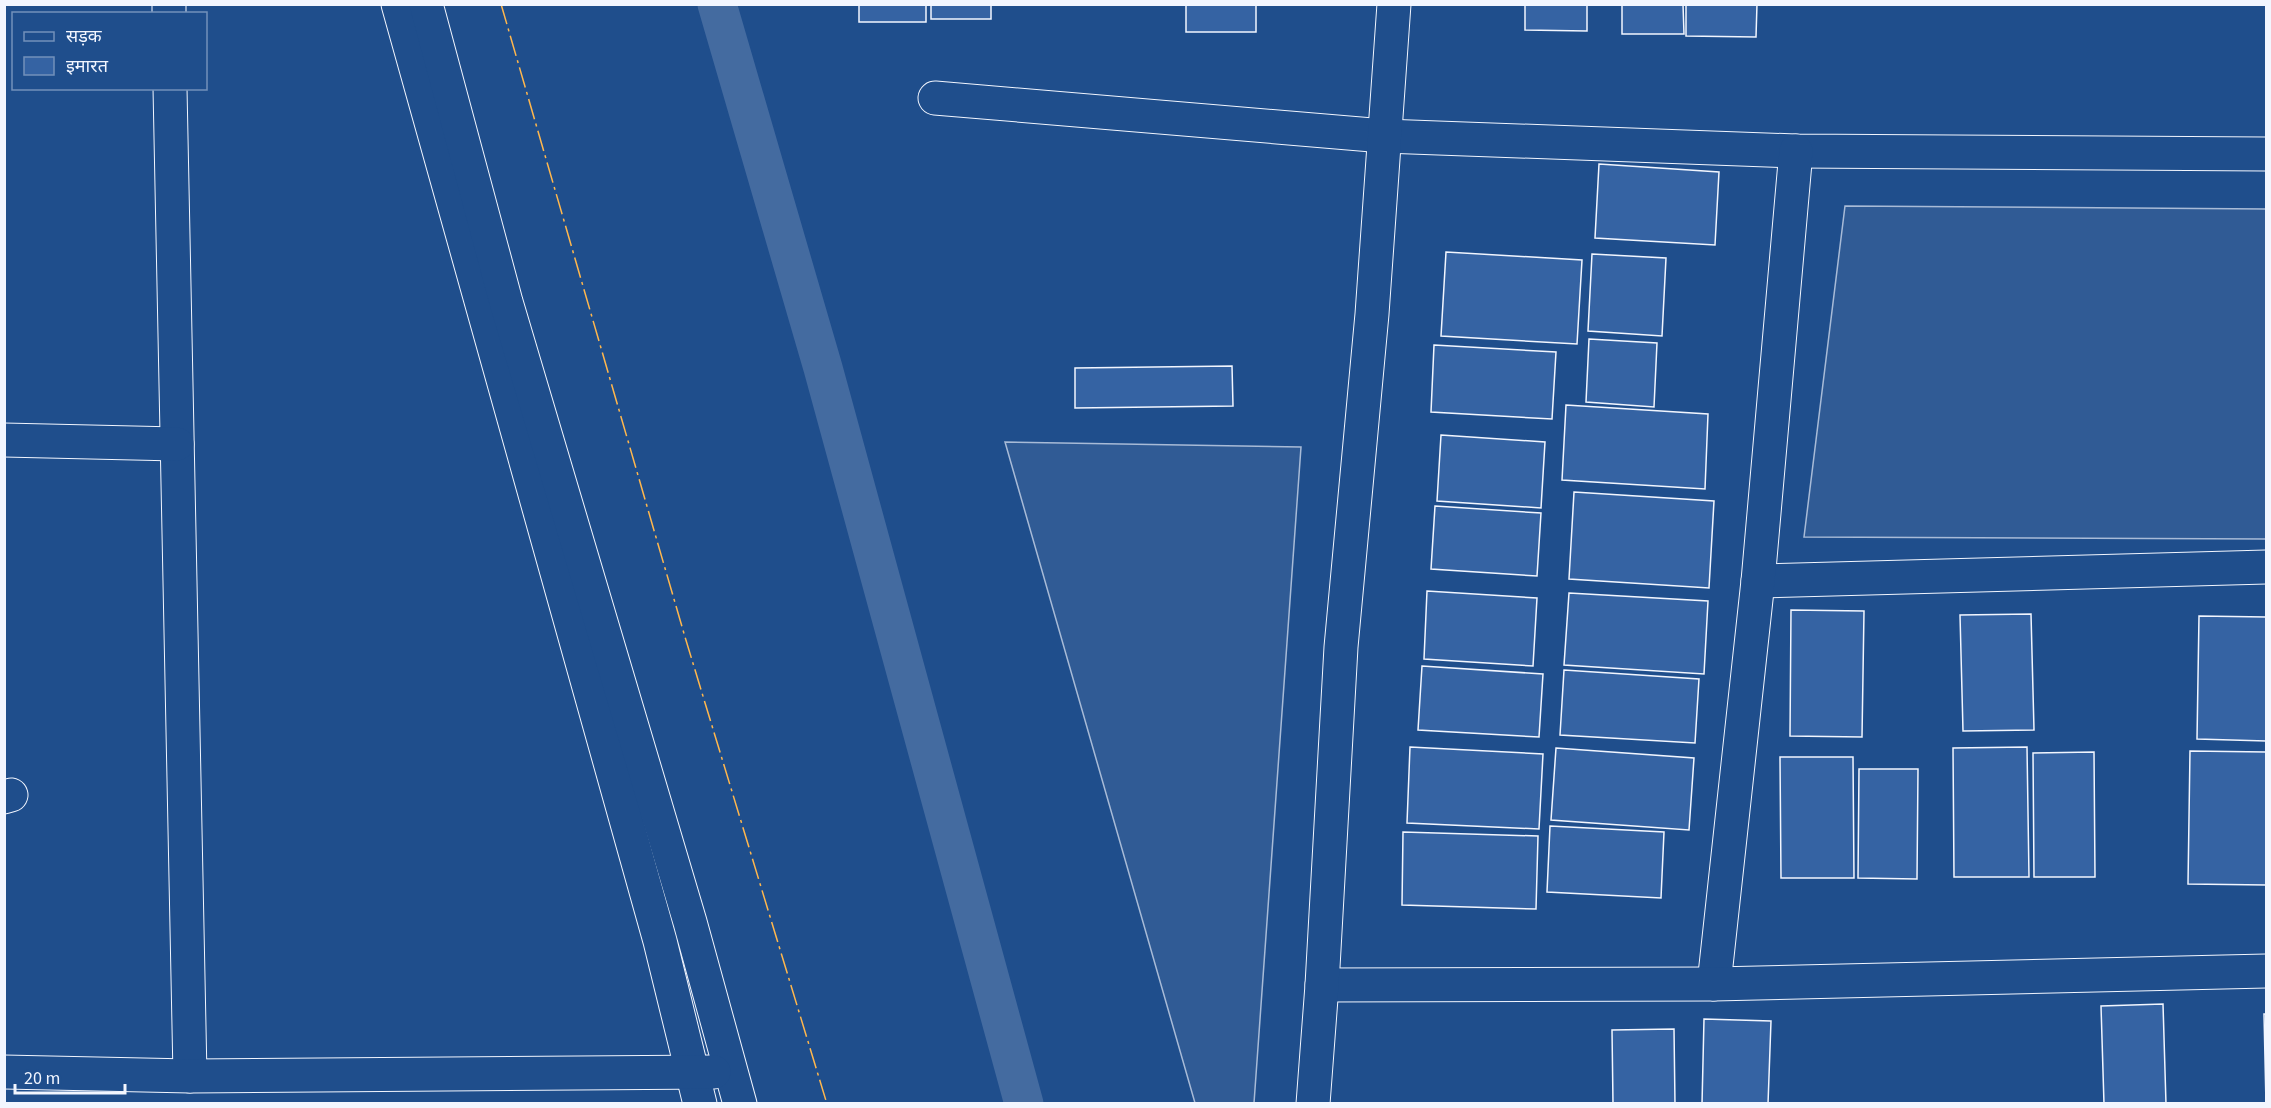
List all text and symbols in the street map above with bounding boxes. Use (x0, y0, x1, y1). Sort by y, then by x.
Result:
legend (12, 12, 207, 90)
text: सड़क (66, 24, 103, 49)
text: इमारत (66, 54, 109, 79)
scale bar (15, 1057, 124, 1095)
text: 20 m (24, 1066, 60, 1091)

